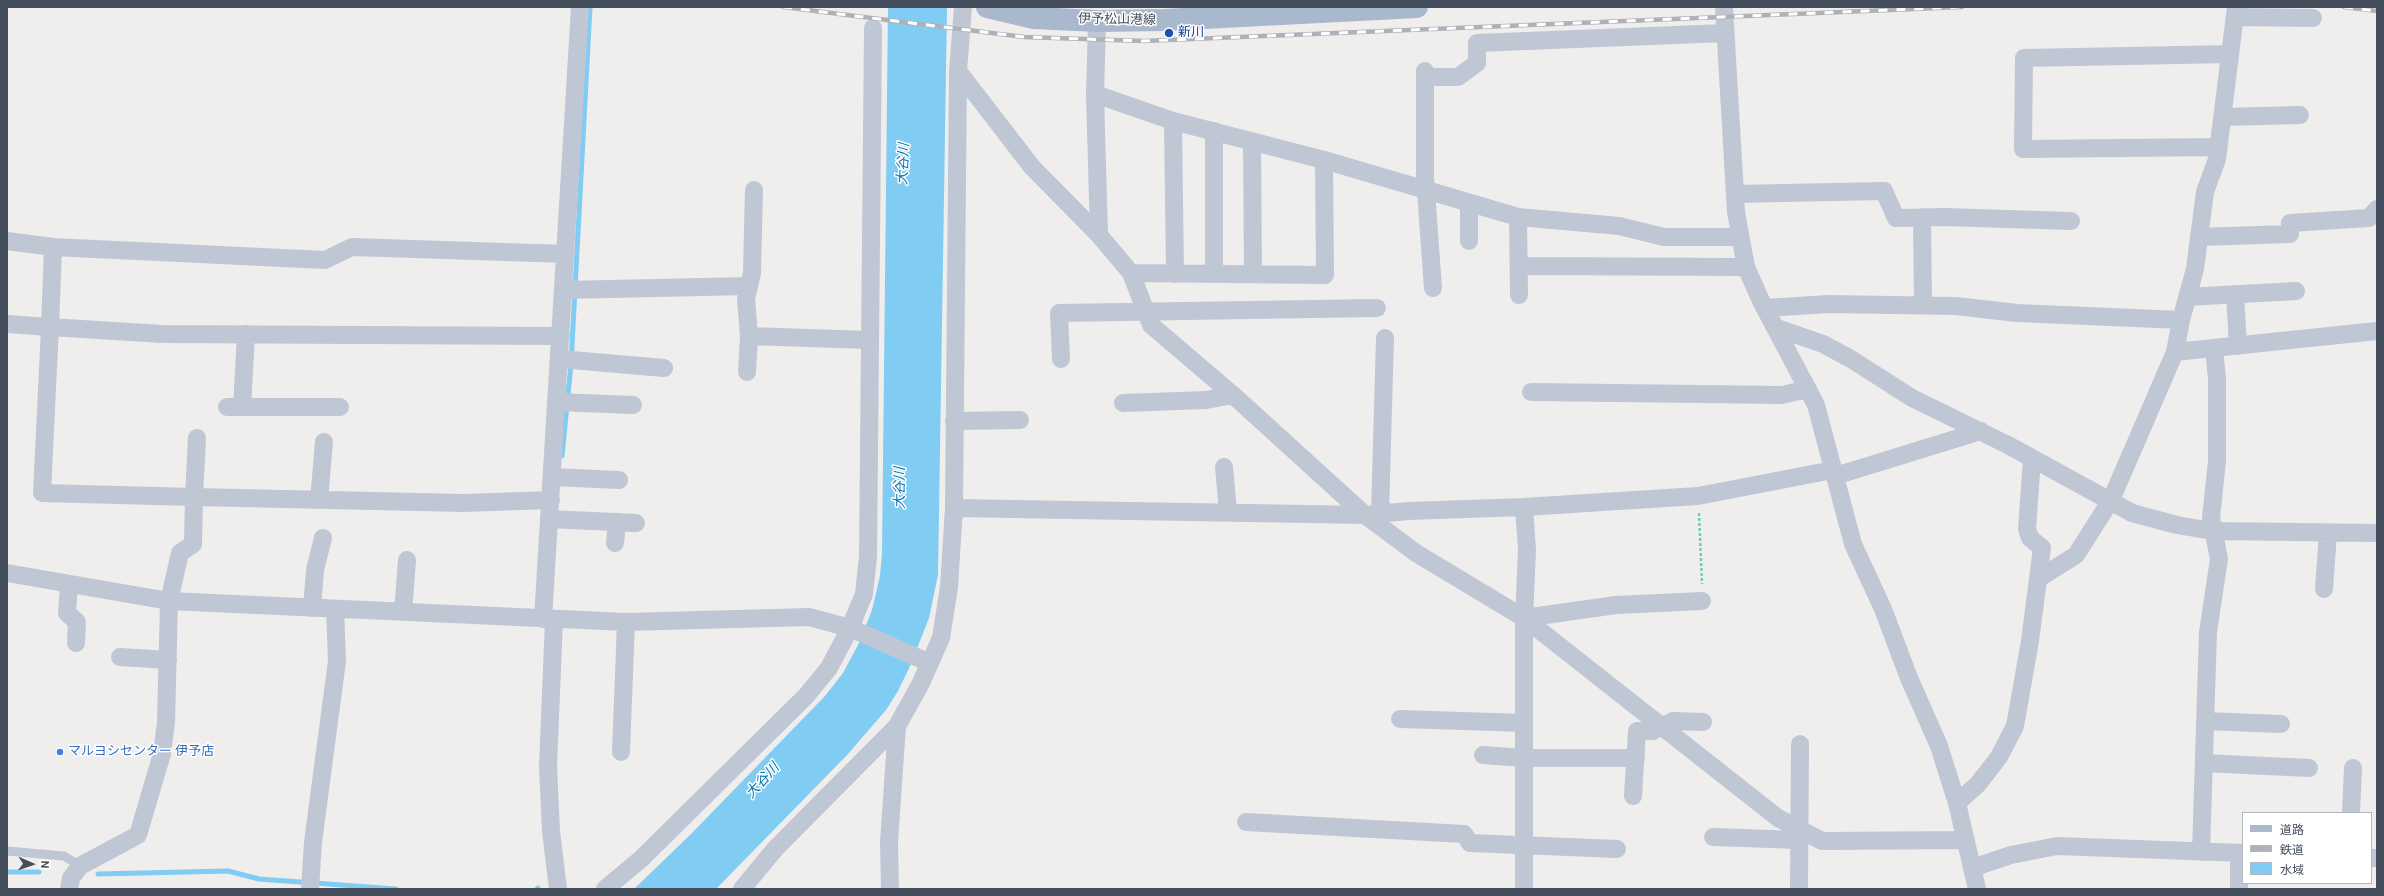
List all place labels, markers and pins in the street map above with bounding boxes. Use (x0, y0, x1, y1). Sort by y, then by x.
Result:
place label: 新川 (1178, 25, 1204, 41)
marker: 新川 (1163, 27, 1175, 39)
place label: マルヨシセンター 伊予店 (68, 744, 214, 760)
marker: マルヨシセンター 伊予店 (55, 747, 65, 757)

